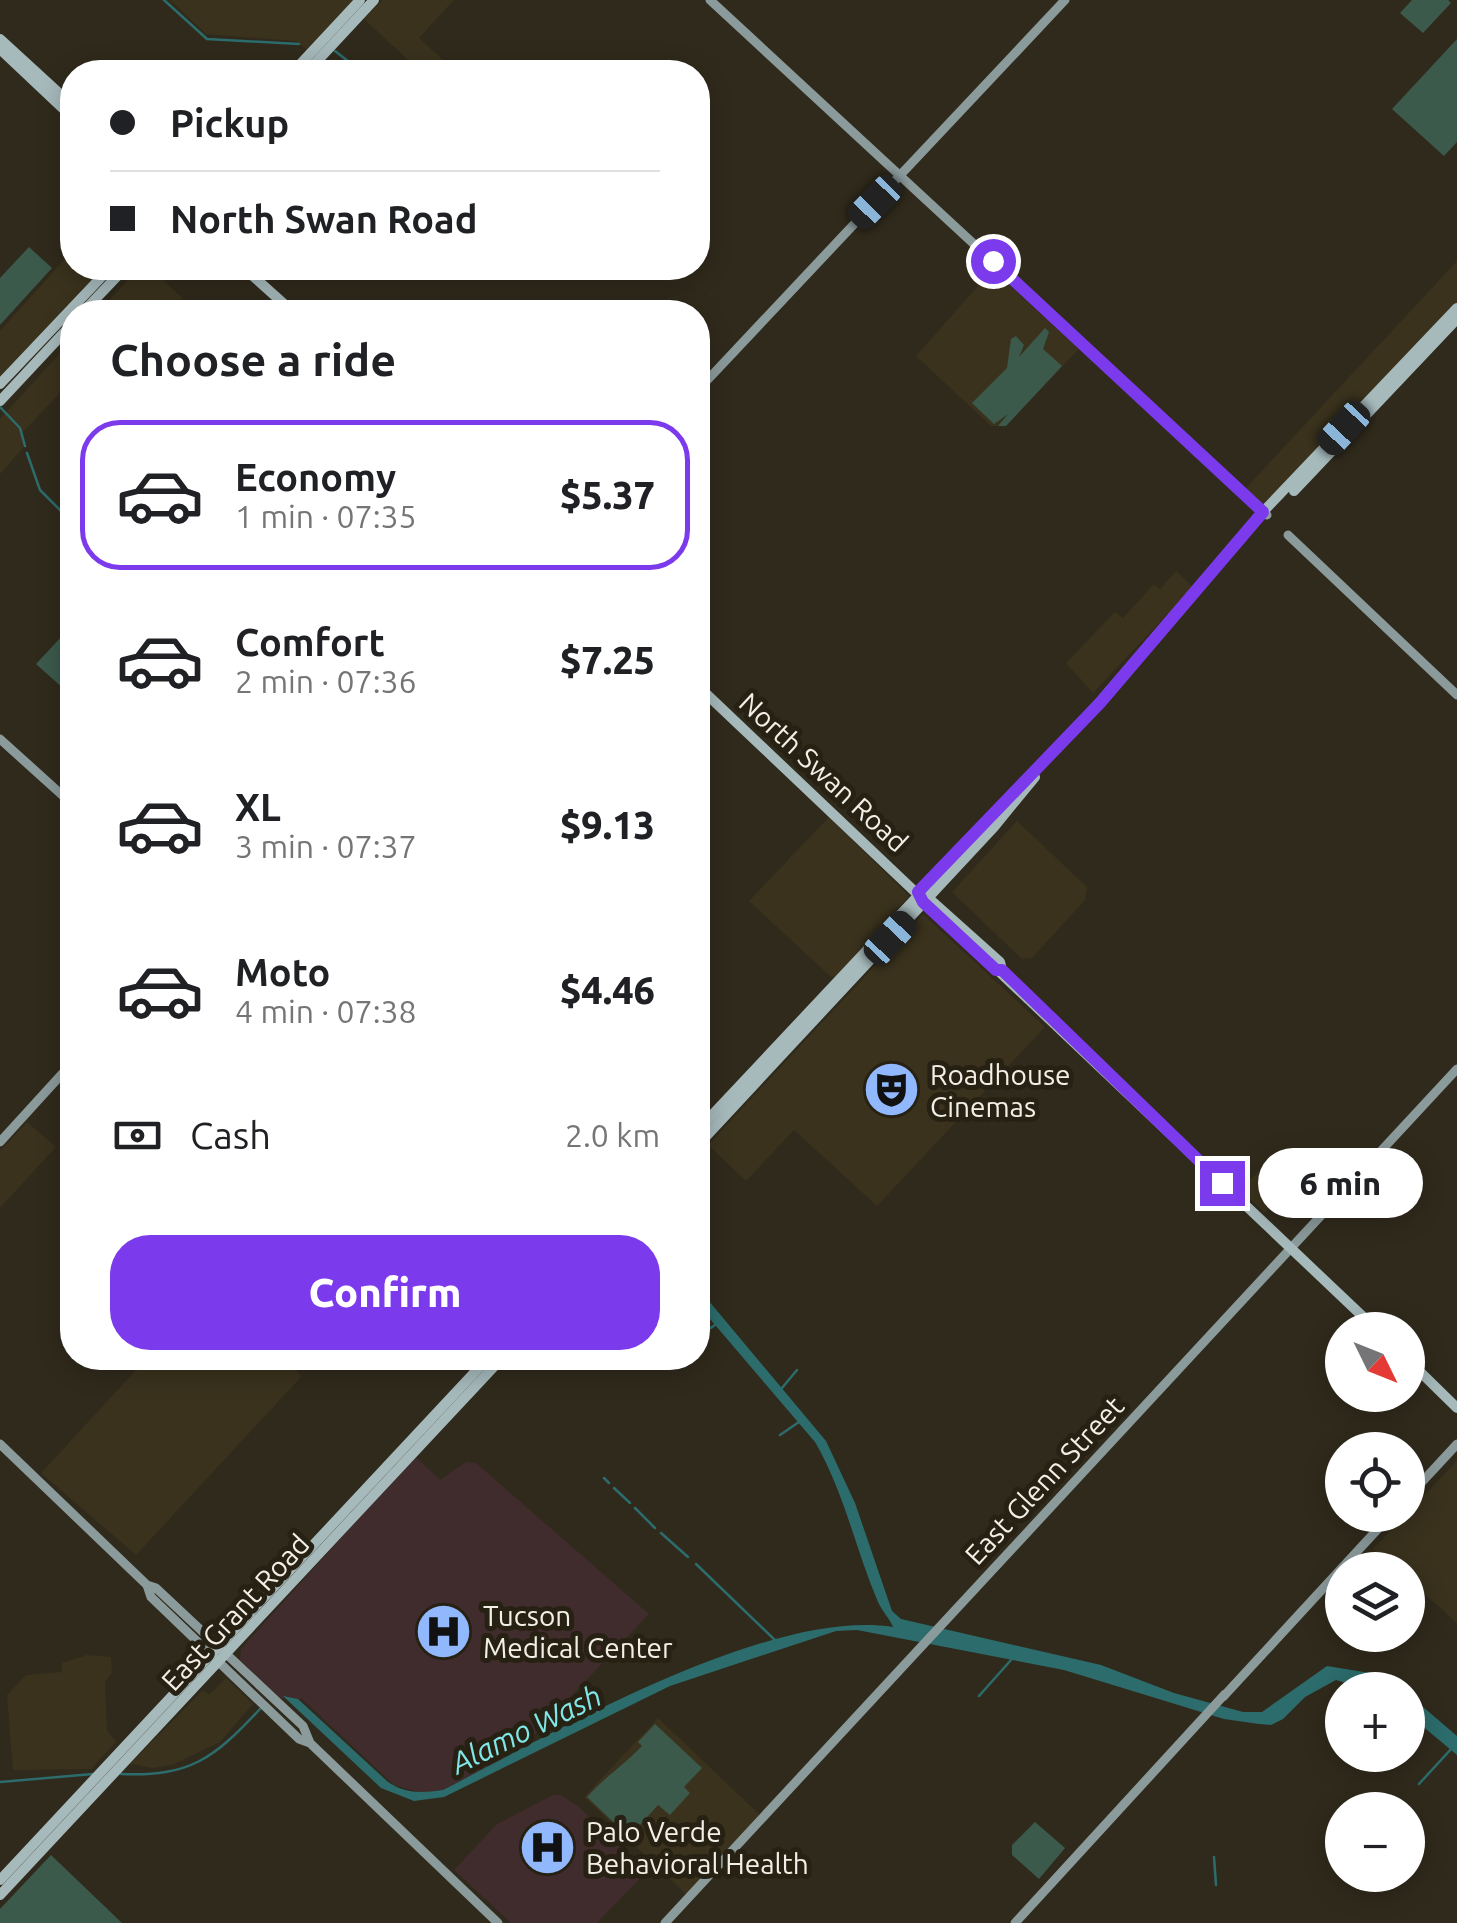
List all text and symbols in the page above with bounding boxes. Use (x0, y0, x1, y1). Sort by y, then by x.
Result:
text: Pickup (170, 102, 289, 144)
car (843, 170, 907, 234)
text: North Swan Road (170, 198, 477, 240)
route start (971, 239, 1016, 284)
text: Choose a ride (110, 334, 396, 385)
car (1313, 396, 1375, 460)
icon: car (115, 450, 205, 540)
text: Economy (235, 456, 396, 498)
text: $5.37 (560, 474, 655, 516)
text: 1 min · 07:35 (235, 498, 417, 534)
icon: car (115, 615, 205, 705)
text: Comfort (235, 621, 385, 663)
text: $7.25 (560, 639, 655, 681)
text: 2 min · 07:36 (235, 663, 417, 699)
street label: North Swan Road (734, 686, 914, 858)
icon: car (115, 780, 205, 870)
text: XL (235, 786, 281, 828)
text: $9.13 (560, 804, 655, 846)
text: 3 min · 07:37 (235, 828, 417, 864)
car (859, 906, 921, 970)
icon: car (115, 945, 205, 1035)
text: Moto (235, 951, 330, 993)
text: $4.46 (560, 969, 655, 1011)
text: 4 min · 07:38 (235, 993, 417, 1029)
place label: Roadhouse Cinemas (930, 1059, 1071, 1122)
theatre icon: Roadhouse Cinemas (861, 1060, 921, 1120)
icon: cash (110, 1108, 165, 1163)
text: Cash (190, 1114, 271, 1156)
text: 2.0 km (565, 1117, 660, 1153)
callout: 6 min (1257, 1148, 1422, 1218)
route end (1200, 1161, 1245, 1206)
text: 6 min (1300, 1165, 1381, 1201)
button: Confirm (110, 1235, 660, 1350)
north arrow (1325, 1312, 1425, 1412)
map controls (1325, 1312, 1425, 1892)
street label: East Glenn Street (958, 1390, 1130, 1570)
button: locate (1325, 1432, 1425, 1532)
street label: East Grant Road (155, 1528, 315, 1696)
button: layers (1325, 1552, 1425, 1652)
place label: Tucson Medical Center (483, 1600, 673, 1663)
hospital icon: Tucson Medical Center (414, 1601, 474, 1661)
button: + (1325, 1672, 1425, 1772)
water label: Alamo Wash (443, 1678, 607, 1781)
button: − (1325, 1792, 1425, 1892)
place label: Palo Verde Behavioral Health (586, 1816, 809, 1879)
hospital icon: Palo Verde Behavioral Health (517, 1817, 577, 1877)

